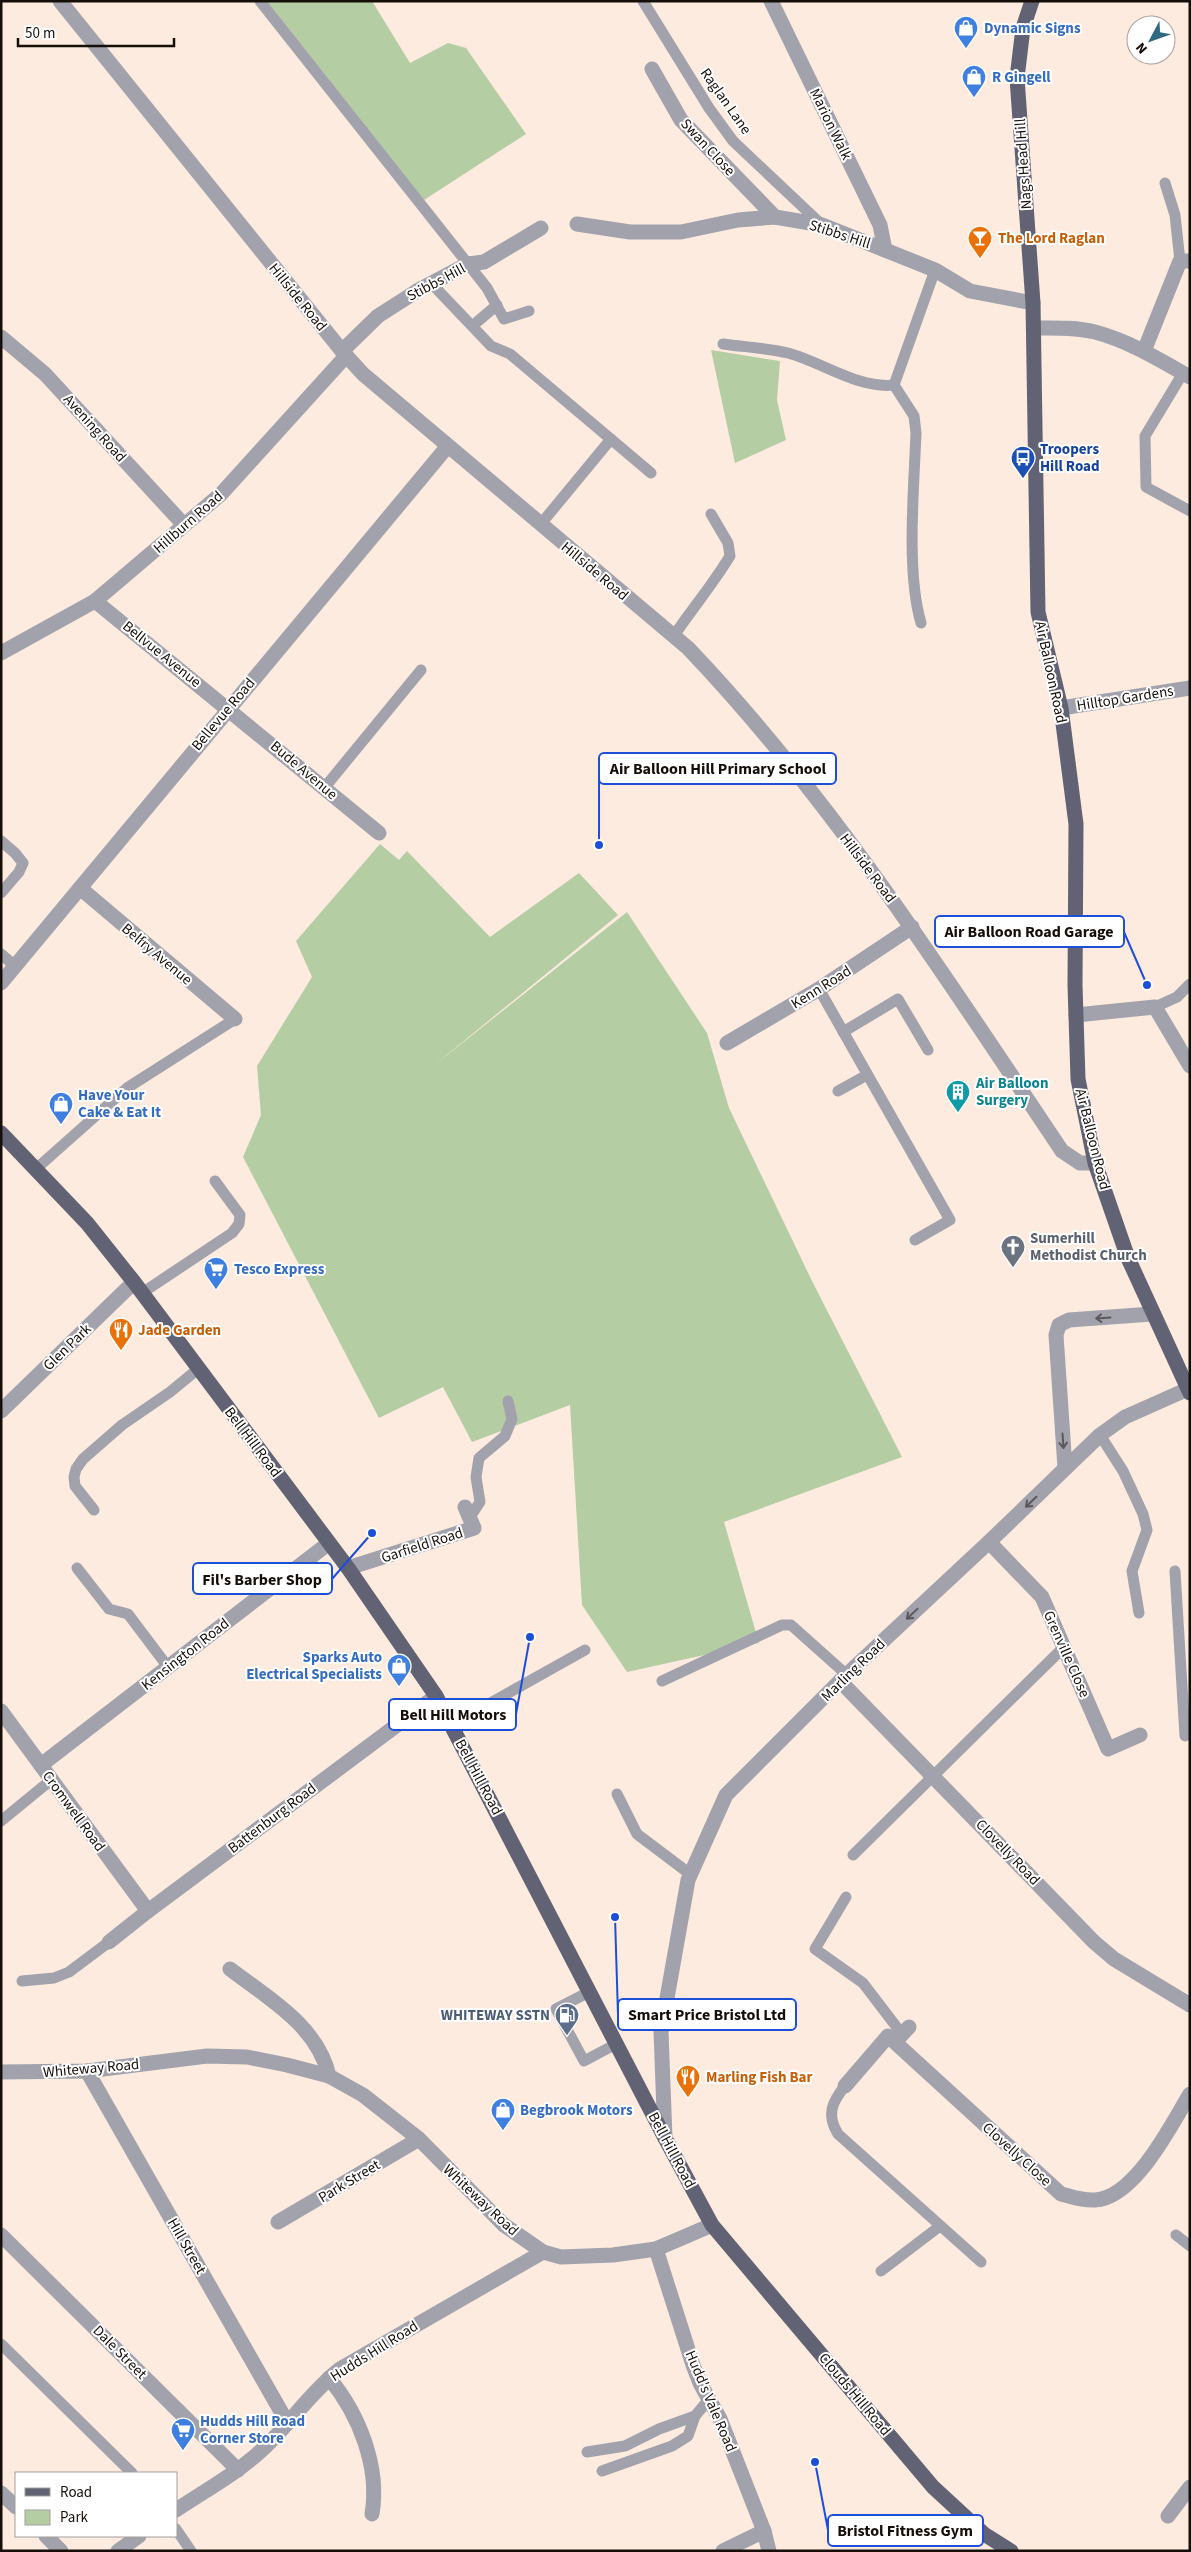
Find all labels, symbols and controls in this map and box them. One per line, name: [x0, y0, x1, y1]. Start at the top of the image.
scale bar: [18, 15, 174, 47]
shop icon: Dynamic Signs: [953, 15, 979, 49]
north arrow: [1126, 15, 1176, 65]
place label: Dynamic Signs: [984, 18, 1081, 39]
text: 50 m: [25, 23, 55, 44]
text: N: [1131, 38, 1153, 58]
street label: Raglan Lane: [695, 64, 756, 139]
shop icon: R Gingell: [961, 64, 987, 98]
place label: R Gingell: [992, 67, 1051, 88]
street label: Marion Walk: [804, 85, 857, 164]
street label: Swan Close: [676, 114, 740, 181]
street label: Nags Head Hill: [1010, 118, 1037, 210]
street label: Stibbs Hill: [806, 215, 873, 254]
bar icon: The Lord Raglan: [967, 225, 993, 259]
place label: The Lord Raglan: [998, 228, 1105, 249]
street label: Stibbs Hill: [403, 258, 469, 307]
street label: Hillside Road: [264, 259, 332, 336]
street label: Avening Road: [58, 390, 131, 467]
place label: Troopers Hill Road: [1040, 439, 1100, 477]
bus stop icon: Troopers Hill Road: [1010, 445, 1036, 479]
street label: Hillburn Road: [149, 486, 228, 559]
street label: Hillside Road: [556, 537, 633, 606]
street label: Bellvue Avenue: [118, 616, 205, 693]
street label: Air Balloon Road: [1029, 619, 1072, 725]
street label: Bellevue Road: [187, 673, 260, 755]
street label: Hilltop Gardens: [1075, 680, 1175, 716]
street label: Bude Avenue: [266, 736, 342, 805]
callout: Air Balloon Hill Primary School: [599, 753, 836, 784]
text: Air Balloon Hill Primary School: [609, 758, 827, 780]
street label: Hillside Road: [835, 829, 901, 907]
callout: Air Balloon Road Garage: [935, 916, 1124, 947]
street label: Belfry Avenue: [117, 919, 196, 990]
text: Air Balloon Road Garage: [943, 921, 1114, 943]
street label: Kenn Road: [787, 961, 856, 1014]
place label: Air Balloon Surgery: [975, 1073, 1049, 1111]
building icon: Air Balloon Surgery: [945, 1079, 971, 1113]
place label: Have Your Cake & Eat It: [78, 1085, 161, 1123]
street label: Air Balloon Road: [1070, 1086, 1115, 1192]
shop icon: Have Your Cake & Eat It: [48, 1091, 74, 1125]
place label: Sumerhill Methodist Church: [1030, 1228, 1147, 1266]
church icon: Sumerhill Methodist Church: [1000, 1234, 1026, 1268]
supermarket icon: Tesco Express: [203, 1256, 229, 1290]
place label: Tesco Express: [234, 1259, 325, 1280]
one-way arrow: [1096, 1313, 1112, 1322]
restaurant icon: Jade Garden: [108, 1317, 134, 1351]
street label: Glen Park: [39, 1319, 97, 1376]
place label: Jade Garden: [138, 1320, 221, 1341]
street label: Bell Hill Road: [219, 1403, 286, 1482]
one-way arrow: [1059, 1433, 1068, 1449]
one-way arrow: [1024, 1496, 1037, 1508]
street label: Garfield Road: [379, 1522, 466, 1569]
callout: Fil's Barber Shop: [193, 1563, 332, 1594]
text: Fil's Barber Shop: [202, 1569, 322, 1591]
street label: Grenville Close: [1038, 1607, 1095, 1701]
one-way arrow: [906, 1608, 919, 1620]
street label: Kensington Road: [137, 1613, 234, 1695]
street label: Marling Road: [817, 1634, 890, 1706]
place label: Sparks Auto Electrical Specialists: [246, 1647, 382, 1685]
shop icon: Sparks Auto Electrical Specialists: [386, 1653, 412, 1687]
callout: Bell Hill Motors: [389, 1699, 516, 1730]
text: Bell Hill Motors: [400, 1704, 506, 1726]
street label: Bell Hill Road: [450, 1736, 507, 1819]
street label: Cromwell Road: [37, 1767, 110, 1856]
street label: Battenburg Road: [224, 1778, 321, 1859]
street label: Clovelly Road: [971, 1815, 1045, 1890]
callout: Smart Price Bristol Ltd: [618, 1999, 796, 2030]
fuel station icon: WHITEWAY SSTN: [554, 2002, 580, 2036]
text: Smart Price Bristol Ltd: [628, 2004, 786, 2026]
place label: WHITEWAY SSTN: [441, 2005, 550, 2026]
street label: Whiteway Road: [42, 2054, 140, 2083]
restaurant icon: Marling Fish Bar: [675, 2064, 701, 2098]
place label: Marling Fish Bar: [706, 2067, 813, 2088]
shop icon: Begbrook Motors: [490, 2097, 516, 2131]
place label: Begbrook Motors: [520, 2100, 633, 2121]
street label: Bell Hill Road: [643, 2109, 700, 2192]
street label: Clovelly Close: [977, 2118, 1056, 2191]
street label: Park Street: [314, 2155, 384, 2208]
street label: Whiteway Road: [438, 2160, 523, 2241]
street label: Hill Street: [162, 2214, 211, 2278]
street label: Hudds Hill Road: [326, 2316, 422, 2387]
street label: Dale Street: [88, 2321, 151, 2384]
street label: Hudd's Vale Road: [680, 2347, 741, 2455]
street label: Clouds Hill Road: [814, 2348, 896, 2440]
place label: Hudds Hill Road Corner Store: [200, 2411, 305, 2449]
supermarket icon: Hudds Hill Road Corner Store: [170, 2417, 196, 2451]
legend: [15, 2472, 178, 2537]
text: Road: [60, 2482, 92, 2503]
text: Park: [60, 2507, 89, 2528]
callout: Bristol Fitness Gym: [828, 2515, 983, 2546]
text: Bristol Fitness Gym: [837, 2520, 973, 2542]

